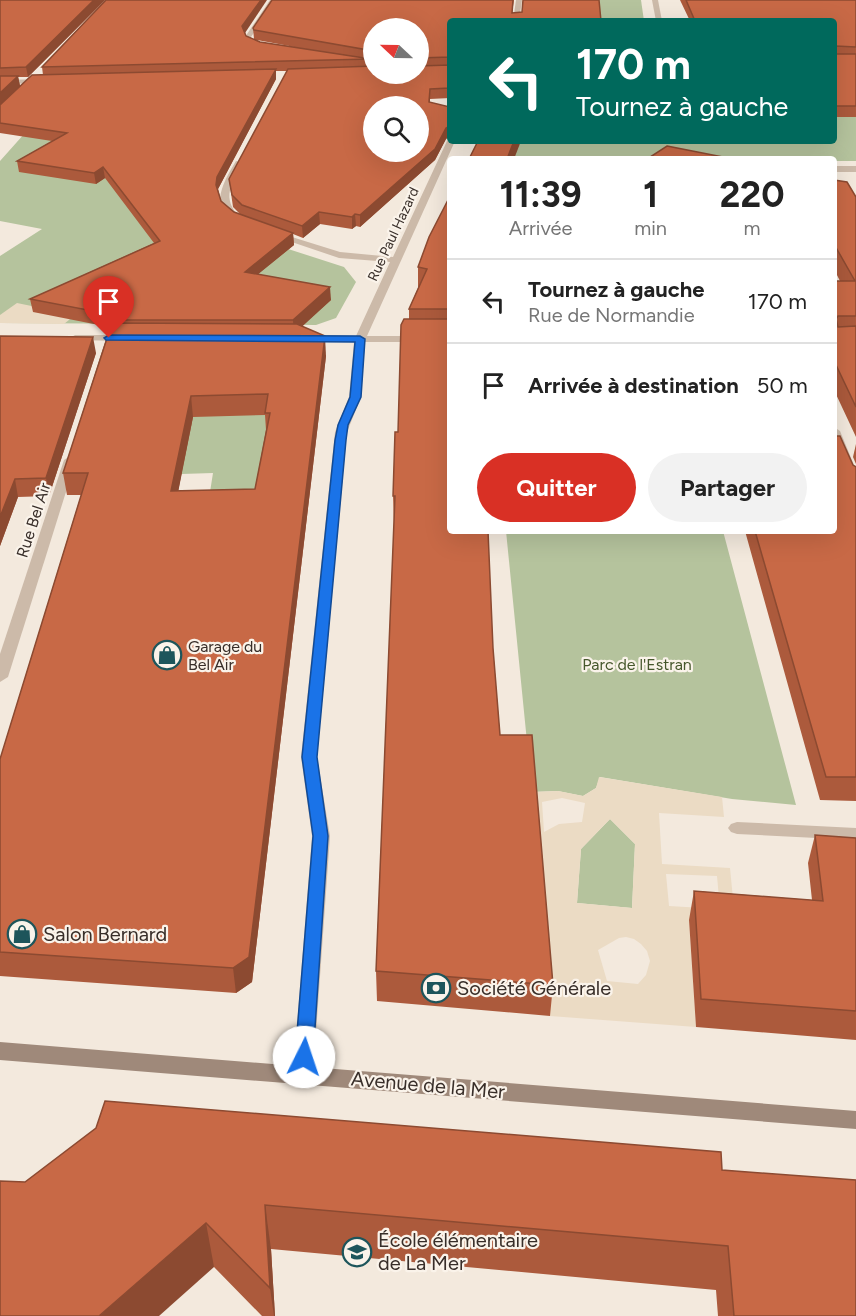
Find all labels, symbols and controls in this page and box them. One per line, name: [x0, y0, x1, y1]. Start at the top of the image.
north arrow: [363, 18, 429, 84]
map controls: [363, 18, 429, 162]
text: 170 m: [576, 39, 691, 90]
icon: left: [477, 42, 555, 120]
text: Tournez à gauche: [576, 90, 788, 123]
button: search: [363, 96, 429, 162]
text: 11:39: [500, 173, 582, 216]
text: 1: [643, 173, 658, 216]
text: 220: [719, 173, 784, 216]
street label: Rue Paul Hazard: [364, 185, 423, 284]
text: Arrivée: [509, 216, 572, 240]
text: min: [634, 216, 667, 240]
text: m: [743, 216, 760, 240]
pin: [83, 276, 134, 338]
text: Tournez à gauche: [528, 276, 704, 303]
icon: arrive: [92, 285, 125, 318]
icon: left: [477, 285, 510, 318]
text: 170 m: [748, 288, 807, 315]
text: Rue de Normandie: [528, 303, 695, 327]
icon: arrive: [477, 369, 510, 402]
text: Arrivée à destination: [528, 372, 739, 399]
text: 50 m: [757, 372, 808, 399]
button: Quitter: [477, 453, 636, 522]
button: Partager: [648, 453, 807, 522]
street label: Rue Bel Air: [12, 480, 55, 560]
place label: Garage du Bel Air: [188, 637, 262, 674]
shop icon: Garage du Bel Air: [151, 639, 183, 671]
park label: Parc de l'Estran: [582, 655, 692, 674]
shop icon: Salon Bernard: [6, 918, 38, 950]
place label: Salon Bernard: [43, 922, 167, 946]
bank icon: Société Générale: [420, 972, 452, 1004]
place label: Société Générale: [457, 976, 611, 1000]
position arrow: [272, 1025, 336, 1089]
street label: Avenue de la Mer: [350, 1066, 506, 1104]
place label: École élémentaire de La Mer: [378, 1228, 538, 1275]
school or university icon: École élémentaire de La Mer: [341, 1236, 373, 1268]

